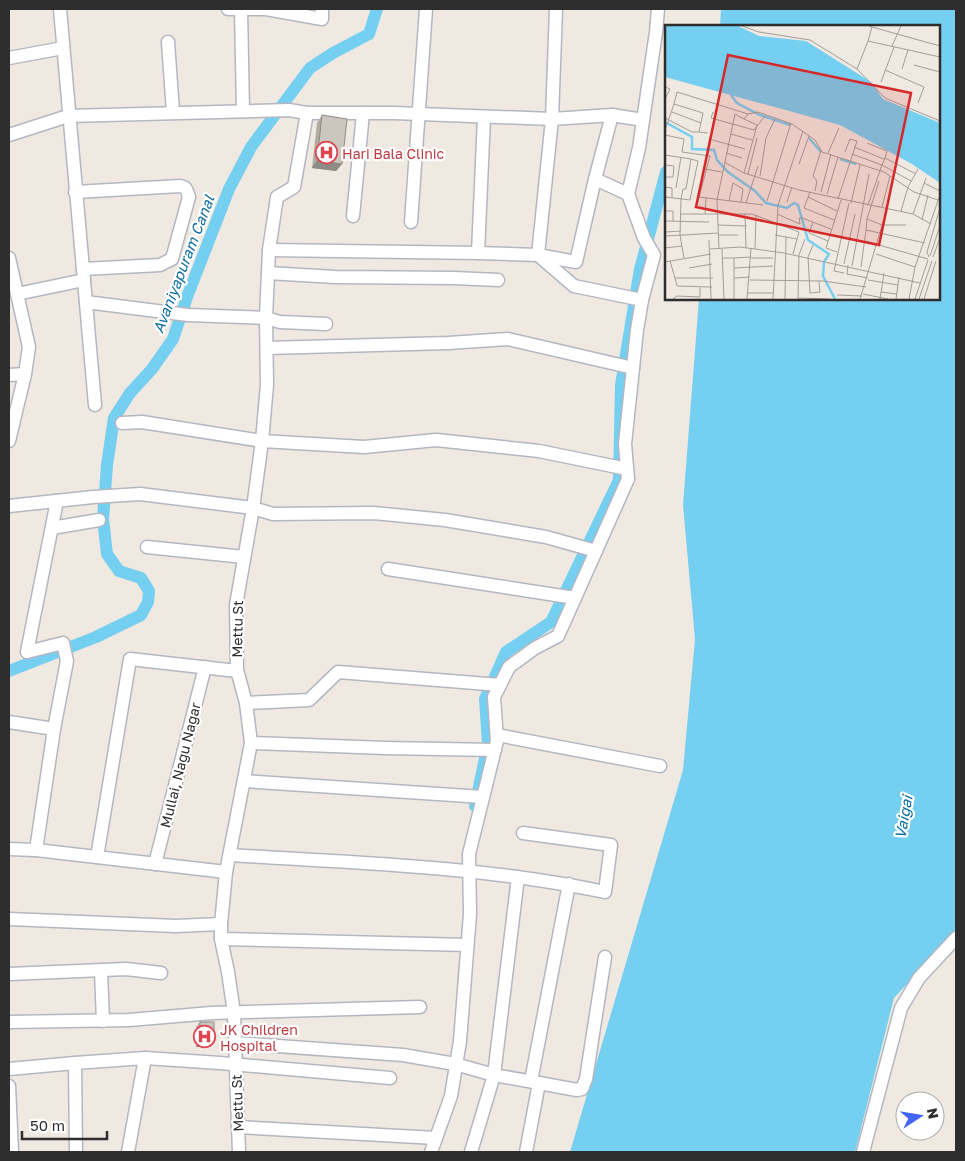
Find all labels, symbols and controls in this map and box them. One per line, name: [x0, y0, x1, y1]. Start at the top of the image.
inset map: [665, 25, 940, 300]
hospital icon: Hari Bala Clinic: [314, 141, 338, 165]
place label: Hari Bala Clinic: [342, 145, 445, 162]
water label: Avaniyapuram Canal: [148, 192, 219, 336]
street label: Mettu St: [228, 600, 246, 658]
street label: Mullai, Nagu Nagar: [156, 700, 204, 829]
water label: Vaigai: [890, 792, 917, 840]
place label: JK Children Hospital: [220, 1021, 298, 1054]
hospital icon: JK Children Hospital: [192, 1025, 216, 1049]
street label: Mettu St: [228, 1074, 246, 1132]
north arrow: [895, 1091, 945, 1141]
text: N: [924, 1106, 943, 1120]
scale bar: [22, 1108, 108, 1140]
text: 50 m: [30, 1116, 65, 1134]

